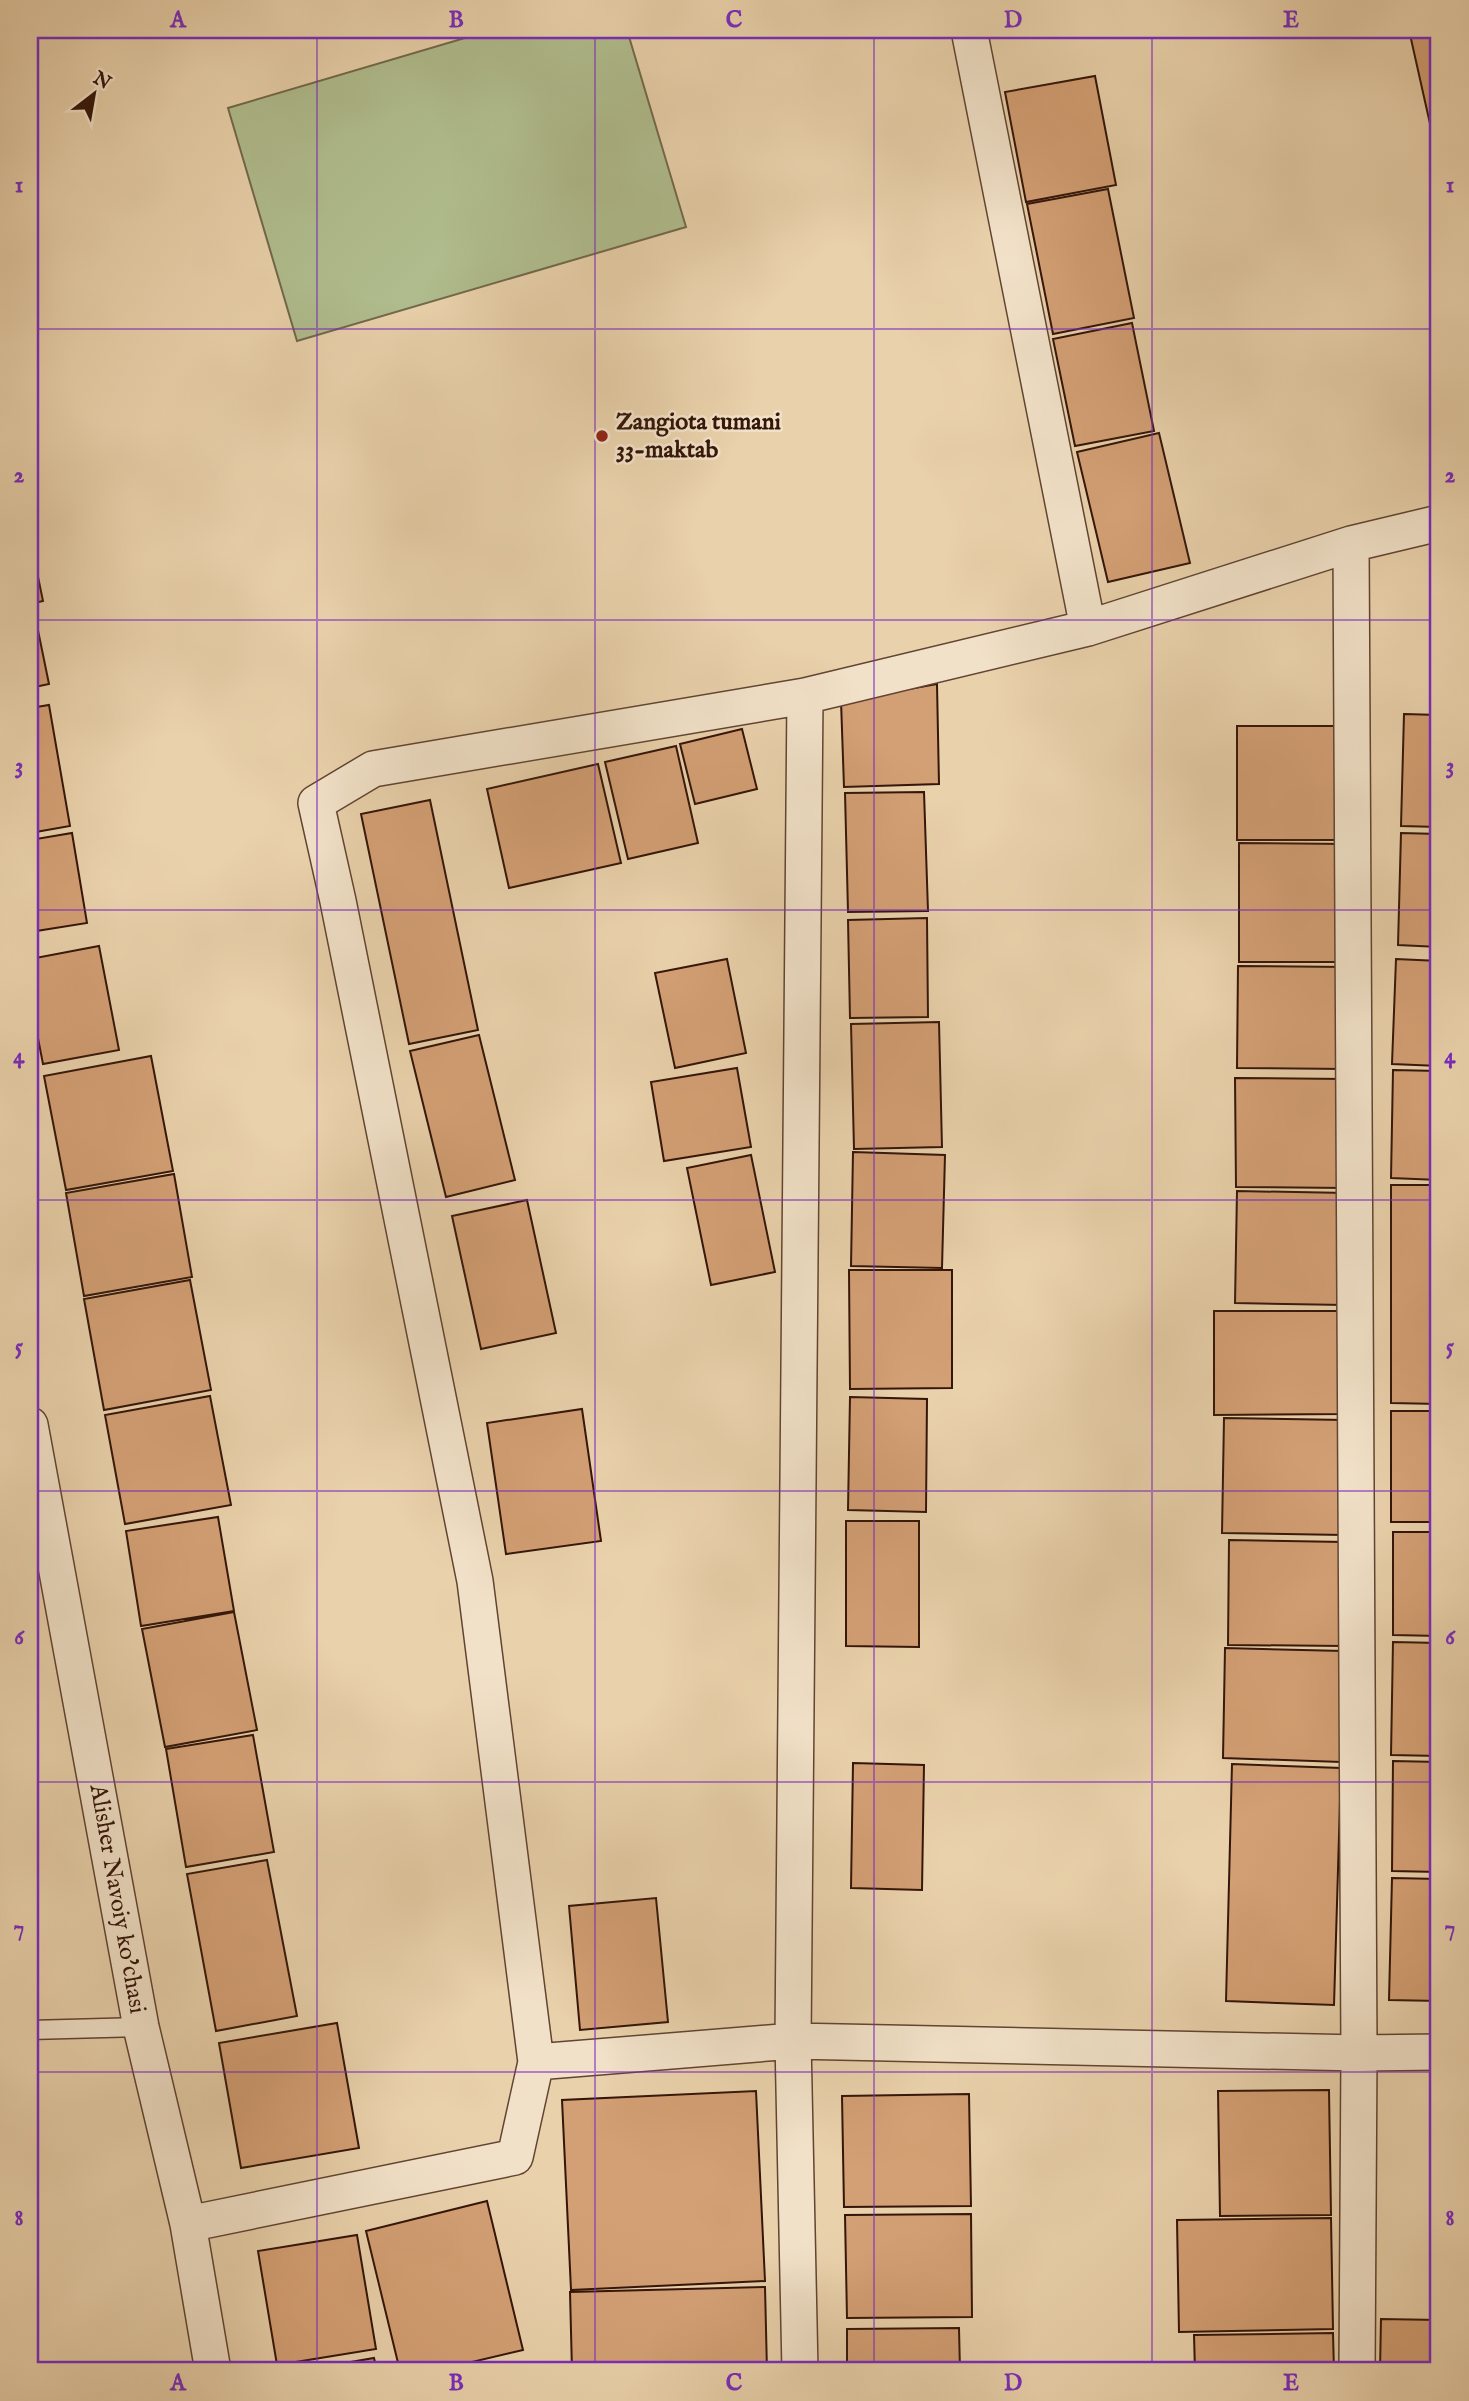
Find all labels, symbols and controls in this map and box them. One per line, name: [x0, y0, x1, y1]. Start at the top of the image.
text: A: [169, 6, 187, 35]
text: B: [448, 6, 464, 35]
text: C: [726, 6, 743, 35]
text: D: [1004, 6, 1022, 35]
text: E: [1283, 6, 1299, 35]
north arrow: [60, 60, 130, 130]
text: N: [88, 66, 115, 96]
text: 1: [15, 171, 23, 200]
text: 1: [1446, 171, 1454, 200]
place label: Zangiota tumani 33-maktab: [616, 407, 781, 466]
marker: Zangiota tumani 33-maktab: [594, 428, 610, 444]
text: 2: [14, 461, 25, 490]
text: 2: [1445, 461, 1456, 490]
text: 3: [15, 752, 23, 781]
text: 3: [1446, 752, 1454, 781]
text: 4: [13, 1042, 25, 1071]
text: 4: [1444, 1042, 1456, 1071]
text: 5: [15, 1333, 24, 1362]
text: 5: [1446, 1333, 1455, 1362]
text: 6: [14, 1623, 25, 1652]
text: 6: [1445, 1623, 1456, 1652]
street label: Alisher Navoiy ko'chasi: [81, 1781, 152, 2016]
text: 7: [14, 1914, 24, 1943]
text: 7: [1445, 1914, 1455, 1943]
text: 8: [14, 2204, 24, 2233]
text: 8: [1445, 2204, 1455, 2233]
text: A: [169, 2369, 187, 2398]
text: B: [448, 2369, 464, 2398]
text: C: [726, 2369, 743, 2398]
text: D: [1004, 2369, 1022, 2398]
text: E: [1283, 2369, 1299, 2398]

